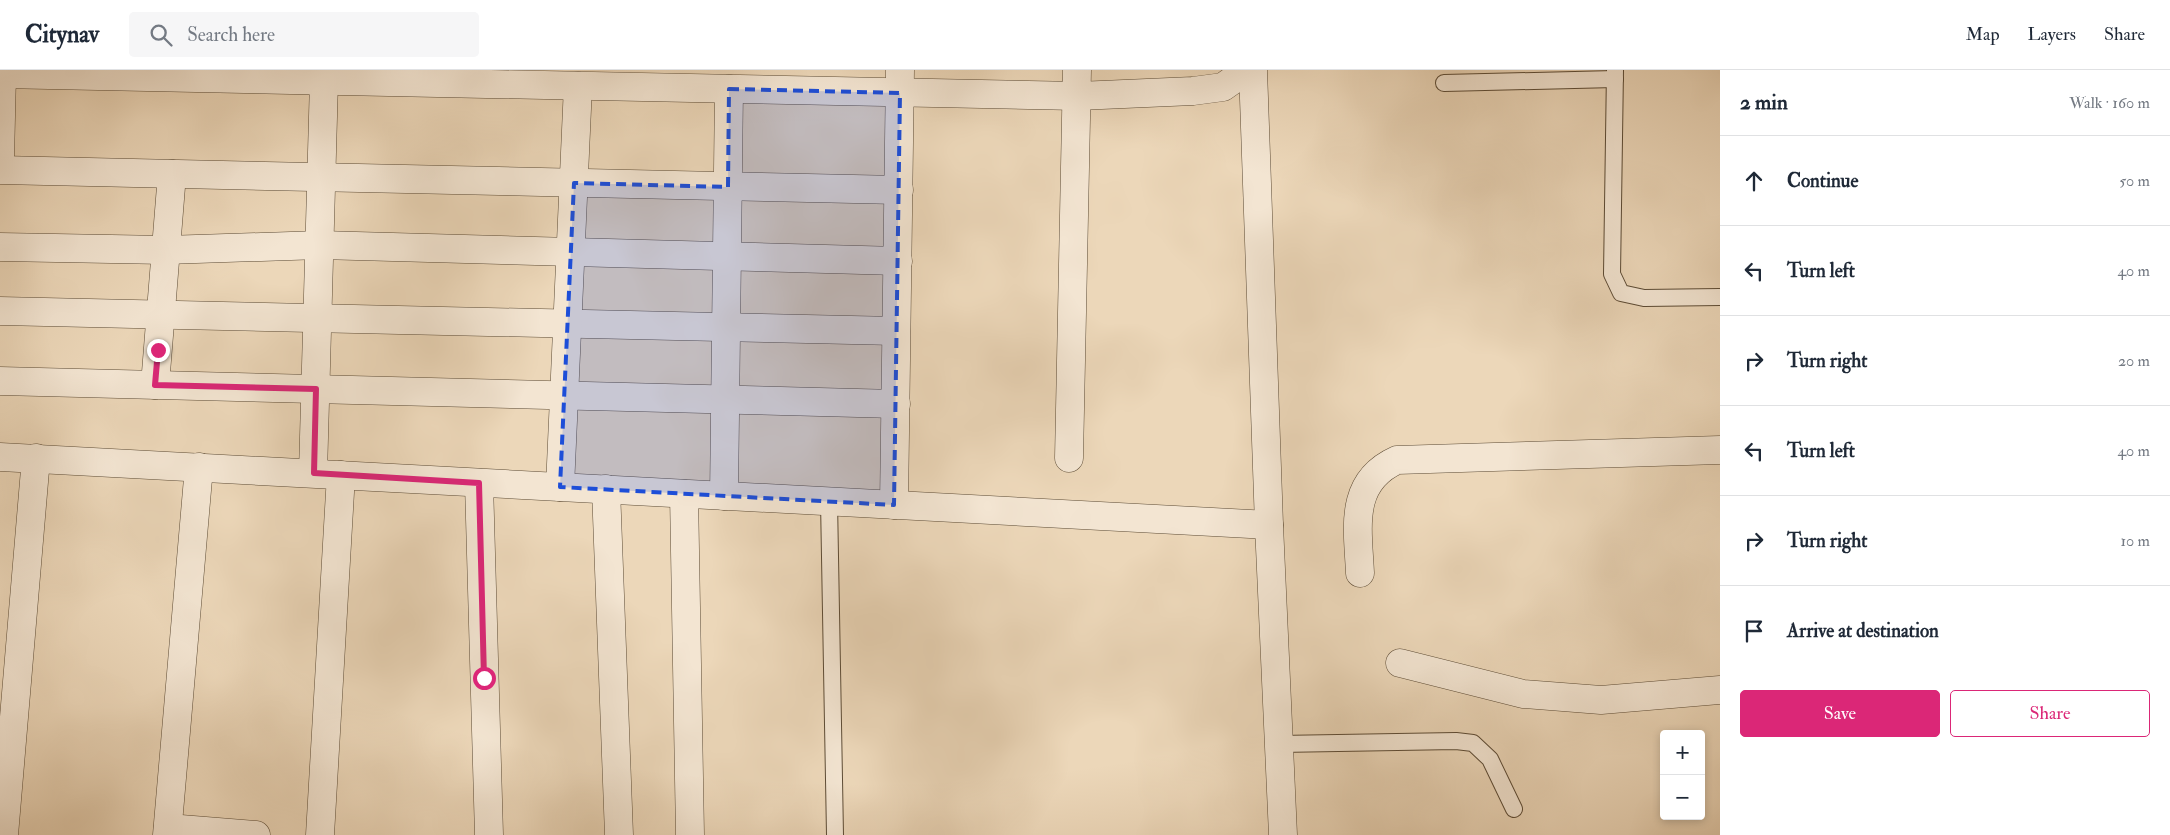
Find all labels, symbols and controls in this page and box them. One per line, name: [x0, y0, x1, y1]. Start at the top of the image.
search box: [129, 12, 479, 57]
text: Citynav: [25, 19, 99, 50]
icon: search: [147, 21, 175, 49]
text: Search here: [187, 23, 275, 47]
text: Map: [1966, 23, 2000, 46]
text: Layers: [2028, 23, 2076, 46]
text: Share: [2104, 23, 2145, 46]
text: 2 min: [1740, 89, 1788, 116]
text: Walk · 160 m: [2069, 93, 2150, 113]
icon: ahead: [1740, 167, 1768, 195]
text: Continue: [1787, 169, 1858, 193]
text: 50 m: [2119, 171, 2150, 191]
icon: left: [1740, 257, 1768, 285]
text: Turn left: [1787, 259, 1855, 283]
text: 40 m: [2117, 261, 2150, 281]
route end: [147, 339, 170, 362]
icon: right: [1740, 347, 1768, 375]
text: Turn right: [1787, 349, 1867, 373]
text: 20 m: [2118, 351, 2150, 371]
icon: left: [1740, 437, 1768, 465]
text: Turn left: [1787, 439, 1855, 463]
text: 40 m: [2117, 441, 2150, 461]
icon: right: [1740, 527, 1768, 555]
text: Turn right: [1787, 529, 1867, 553]
text: 10 m: [2120, 531, 2150, 551]
icon: arrive: [1740, 617, 1768, 645]
text: Arrive at destination: [1787, 619, 1939, 643]
route start: [473, 667, 496, 690]
button: Save: [1740, 690, 1940, 737]
button: Share: [1950, 690, 2150, 737]
map controls: [1660, 730, 1705, 820]
button: +: [1660, 730, 1705, 775]
button: −: [1660, 775, 1705, 820]

